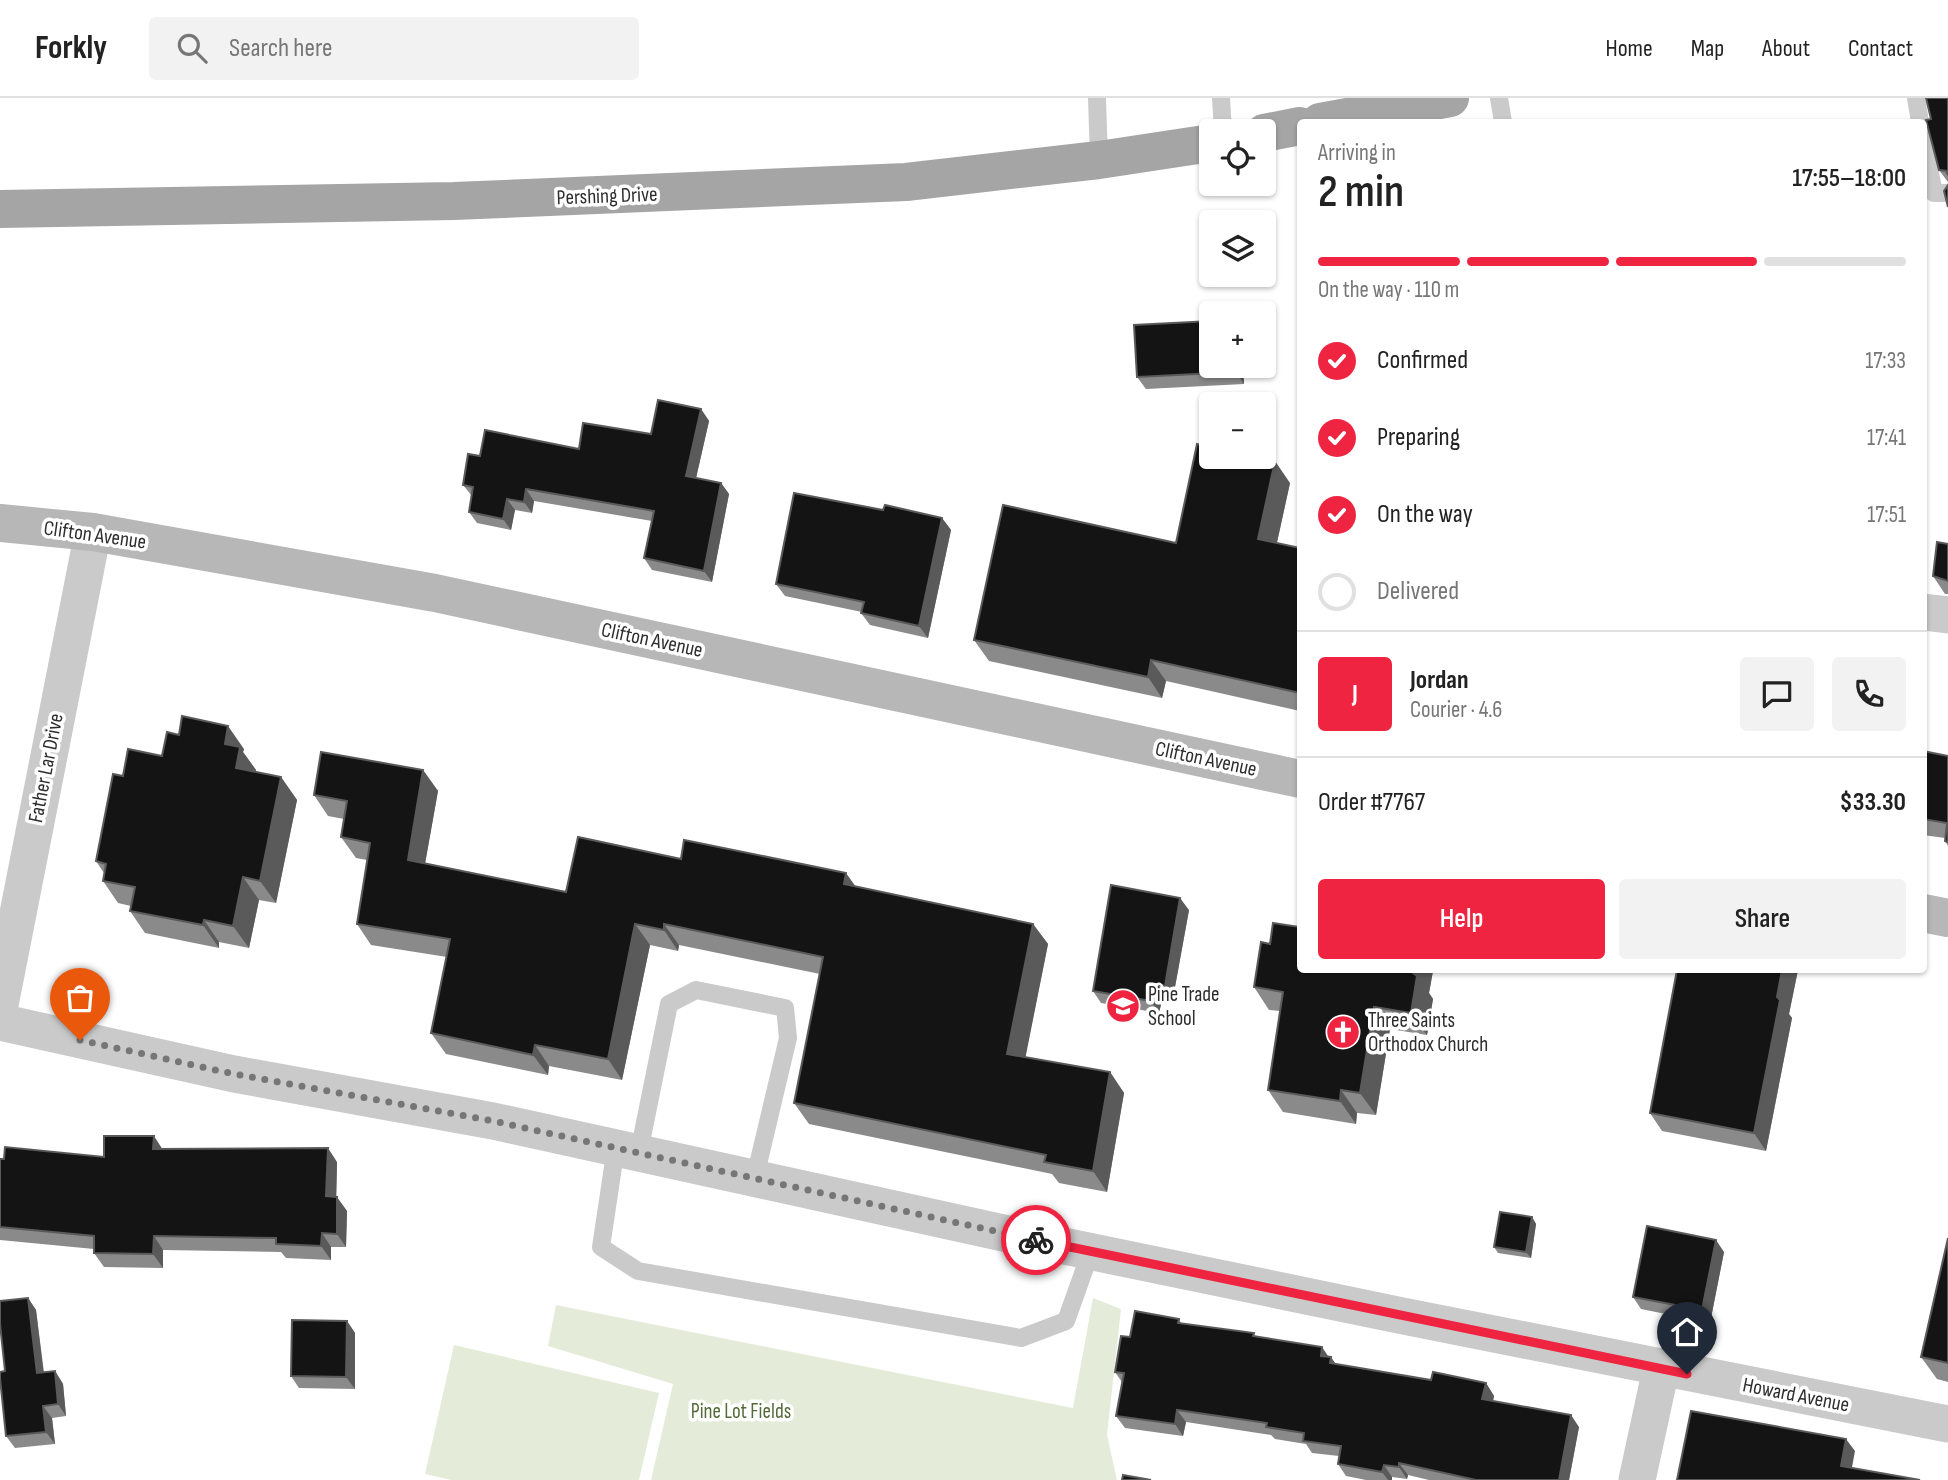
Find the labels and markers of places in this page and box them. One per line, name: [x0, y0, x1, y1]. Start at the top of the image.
pin: [50, 968, 110, 1040]
place label: Pine Trade School: [1148, 982, 1219, 1031]
school or university icon: Pine Trade School: [1104, 987, 1142, 1025]
place label: Three Saints Orthodox Church: [1368, 1008, 1488, 1057]
church icon: Three Saints Orthodox Church: [1324, 1013, 1362, 1051]
pin: [1657, 1302, 1717, 1374]

